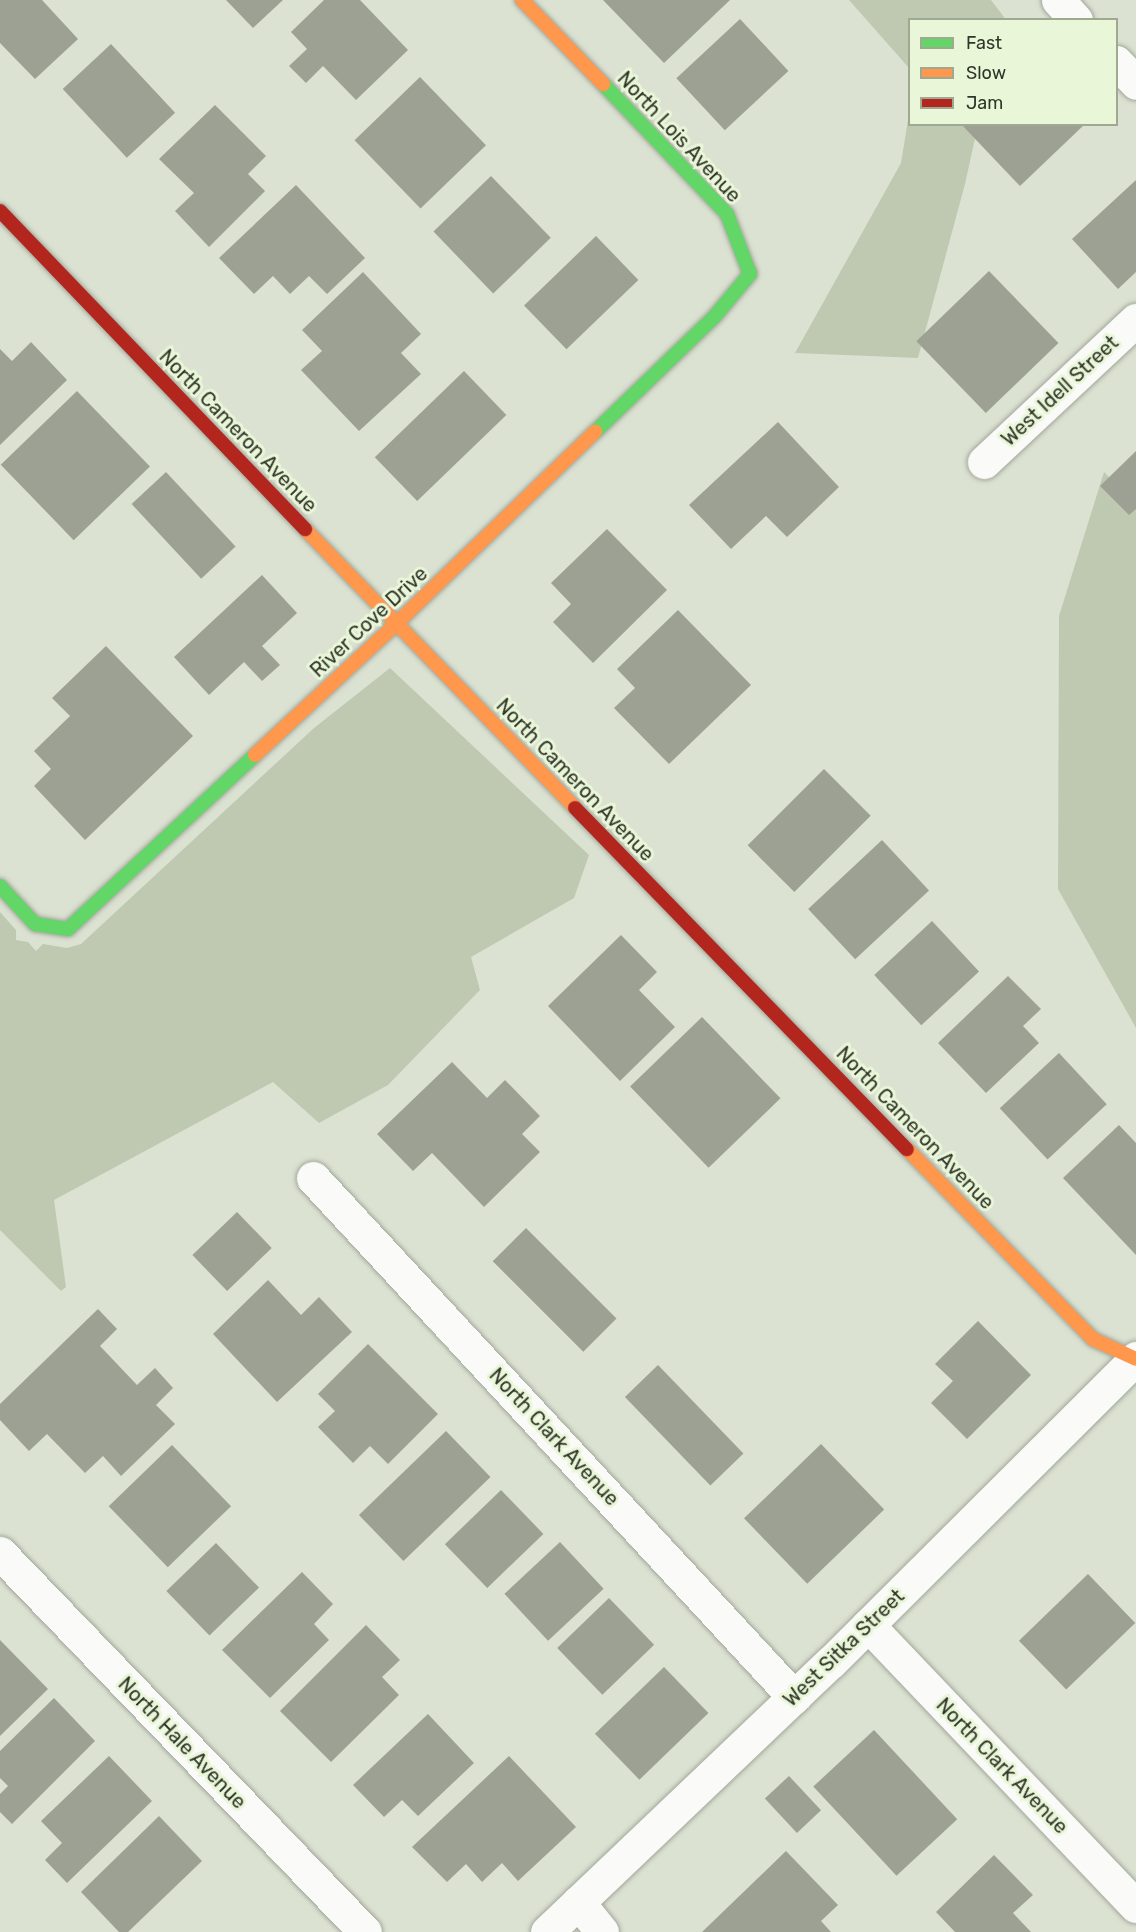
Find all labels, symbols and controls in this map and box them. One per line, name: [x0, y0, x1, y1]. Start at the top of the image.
legend: [908, 18, 1118, 126]
text: Fast: [966, 32, 1002, 54]
text: Slow: [966, 62, 1006, 84]
street label: North Lois Avenue: [612, 67, 746, 207]
text: Jam: [966, 92, 1003, 114]
street label: West Idell Street: [997, 331, 1123, 451]
street label: North Cameron Avenue: [154, 345, 322, 517]
street label: River Cove Drive: [305, 561, 433, 683]
street label: North Cameron Avenue: [491, 694, 659, 866]
street label: North Cameron Avenue: [831, 1042, 999, 1214]
street label: North Clark Avenue: [484, 1363, 624, 1511]
street label: West Sitka Street: [779, 1584, 909, 1712]
street label: North Hale Avenue: [113, 1672, 251, 1814]
street label: North Clark Avenue: [931, 1693, 1073, 1839]

